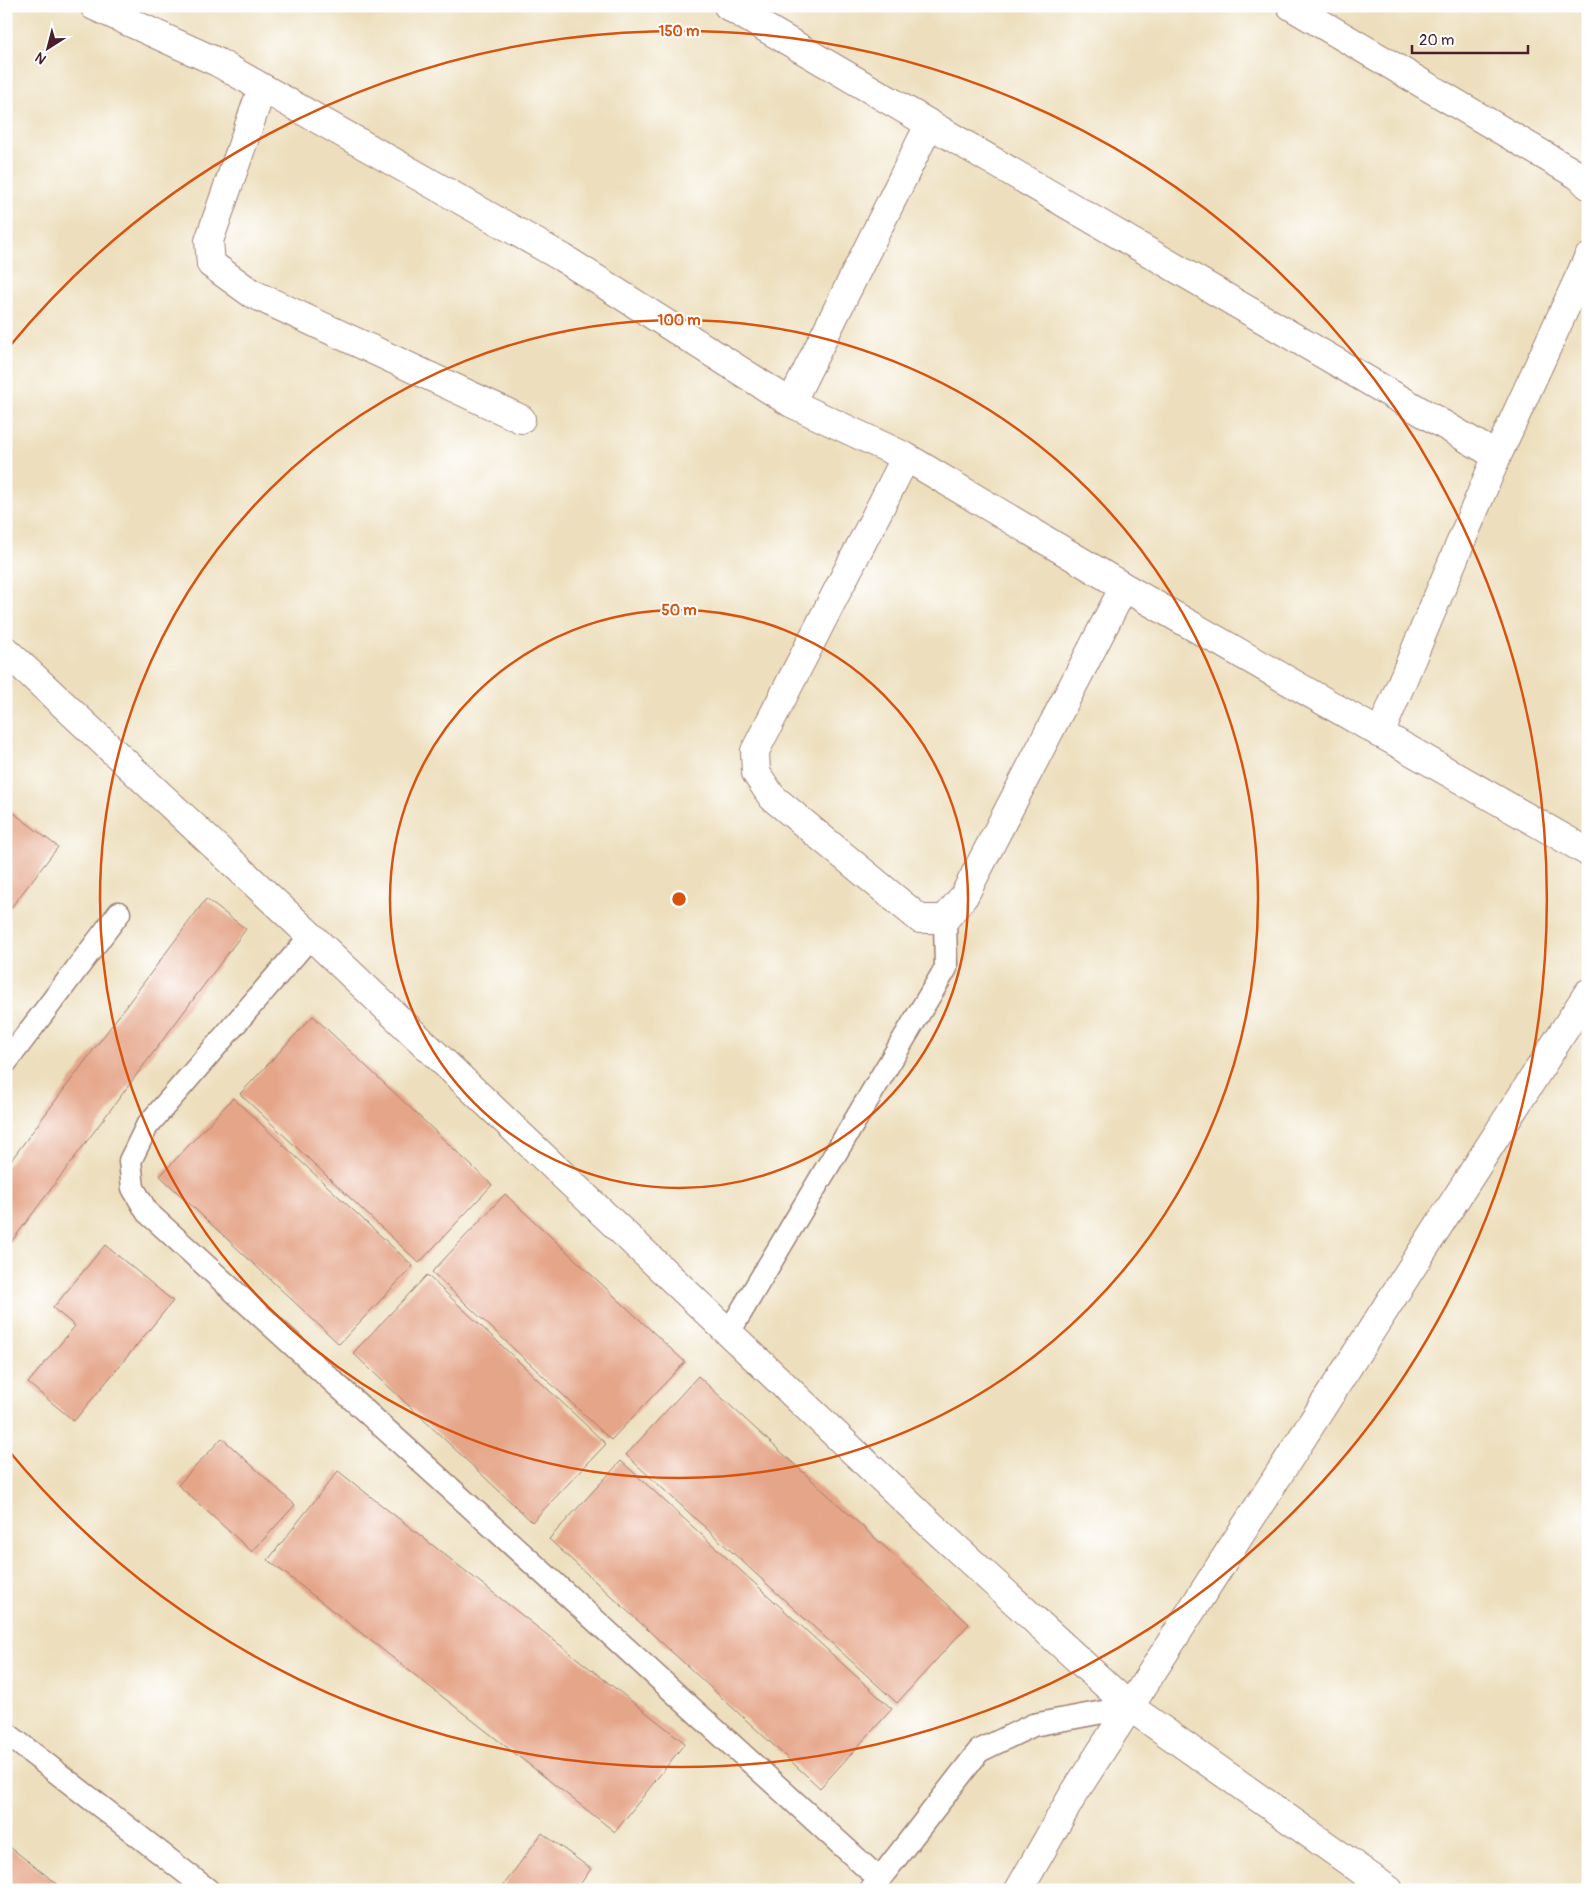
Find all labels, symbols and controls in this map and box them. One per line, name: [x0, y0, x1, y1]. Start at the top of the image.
north arrow: [22, 22, 72, 72]
text: 150 m: [659, 22, 699, 41]
scale bar: [1412, 22, 1528, 54]
text: 20 m: [1419, 31, 1454, 50]
text: N: [32, 48, 49, 68]
text: 100 m: [658, 311, 700, 330]
text: 50 m: [662, 601, 696, 620]
centre of rings: [670, 890, 688, 908]

